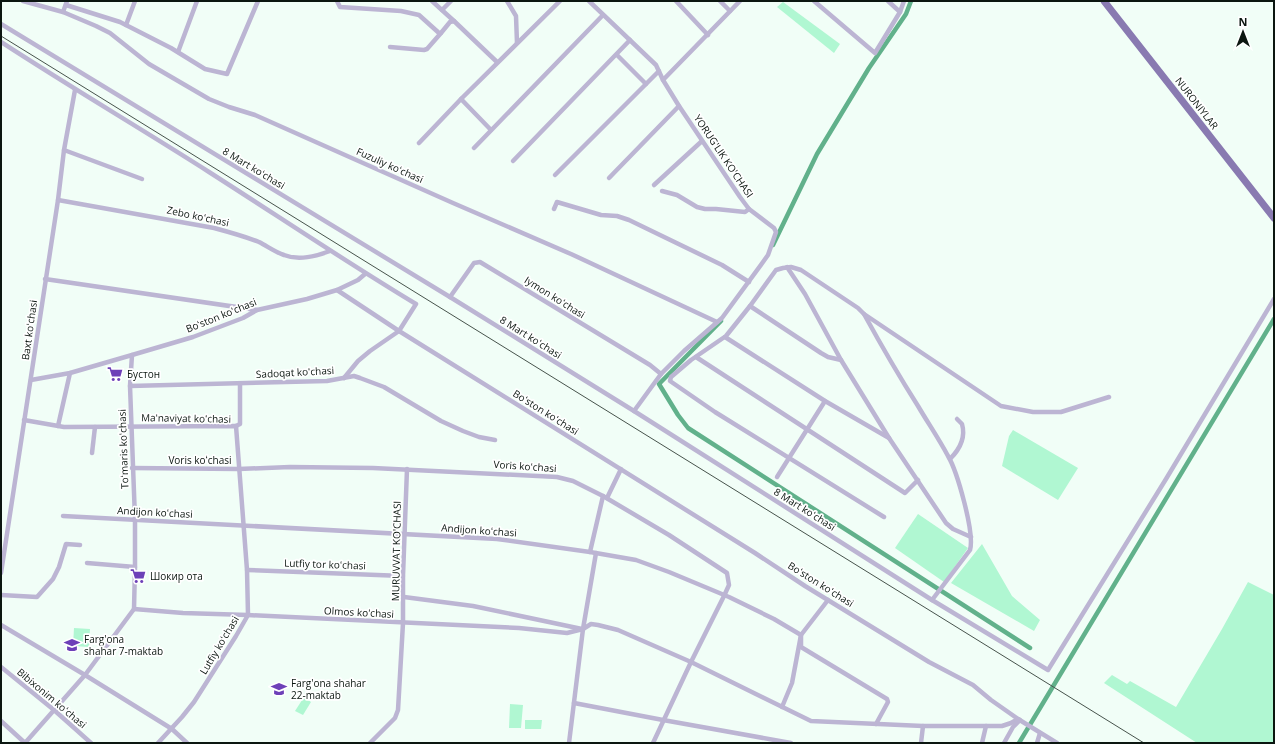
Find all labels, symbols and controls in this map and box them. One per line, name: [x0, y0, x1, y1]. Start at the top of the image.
north arrow: [1223, 12, 1263, 52]
text: N: [1239, 14, 1247, 29]
street label: NURONIYLAR: [1172, 74, 1222, 132]
street label: YORUG'LIK KO'CHASI: [691, 112, 757, 200]
street label: 8 Mart koʻchasi: [220, 144, 288, 192]
street label: Fuzuliy koʻchasi: [354, 144, 426, 186]
street label: Zebo koʻchasi: [166, 203, 230, 229]
street label: Iymon koʻchasi: [522, 273, 588, 321]
street label: Boʻston koʻchasi: [184, 294, 258, 336]
street label: Baxt koʻchasi: [18, 299, 40, 361]
street label: 8 Mart koʻchasi: [497, 312, 565, 362]
street label: Sadoqat koʻchasi: [256, 363, 334, 381]
supermarket icon: Бустон: [106, 365, 124, 383]
place label: Бустон: [127, 367, 160, 381]
street label: Boʻston koʻchasi: [510, 386, 582, 438]
street label: Toʻmaris koʻchasi: [115, 409, 131, 489]
street label: Maʻnaviyat koʻchasi: [141, 410, 231, 426]
street label: Voris koʻchasi: [168, 453, 232, 467]
street label: Voris koʻchasi: [493, 457, 557, 475]
street label: 8 Mart koʻchasi: [771, 484, 839, 534]
street label: MURUVVAT KO'CHASI: [388, 501, 404, 601]
street label: Andijon koʻchasi: [117, 503, 193, 521]
street label: Andijon koʻchasi: [441, 520, 517, 540]
street label: Lutfiy tor koʻchasi: [284, 556, 366, 572]
street label: Boʻston koʻchasi: [785, 558, 857, 610]
supermarket icon: Шокир ота: [129, 567, 147, 585]
place label: Шокир ота: [150, 569, 203, 583]
street label: Olmos koʻchasi: [324, 603, 394, 621]
street label: Lutfiy koʻchasi: [196, 613, 242, 677]
place label: Farg'ona shahar 7-maktab: [84, 632, 163, 658]
school or university icon: Farg'ona shahar 7-maktab: [63, 636, 81, 654]
street label: Bibixonim koʻchasi: [14, 665, 90, 731]
place label: Farg'ona shahar 22-maktab: [291, 676, 366, 702]
school or university icon: Farg'ona shahar 22-maktab: [270, 680, 288, 698]

